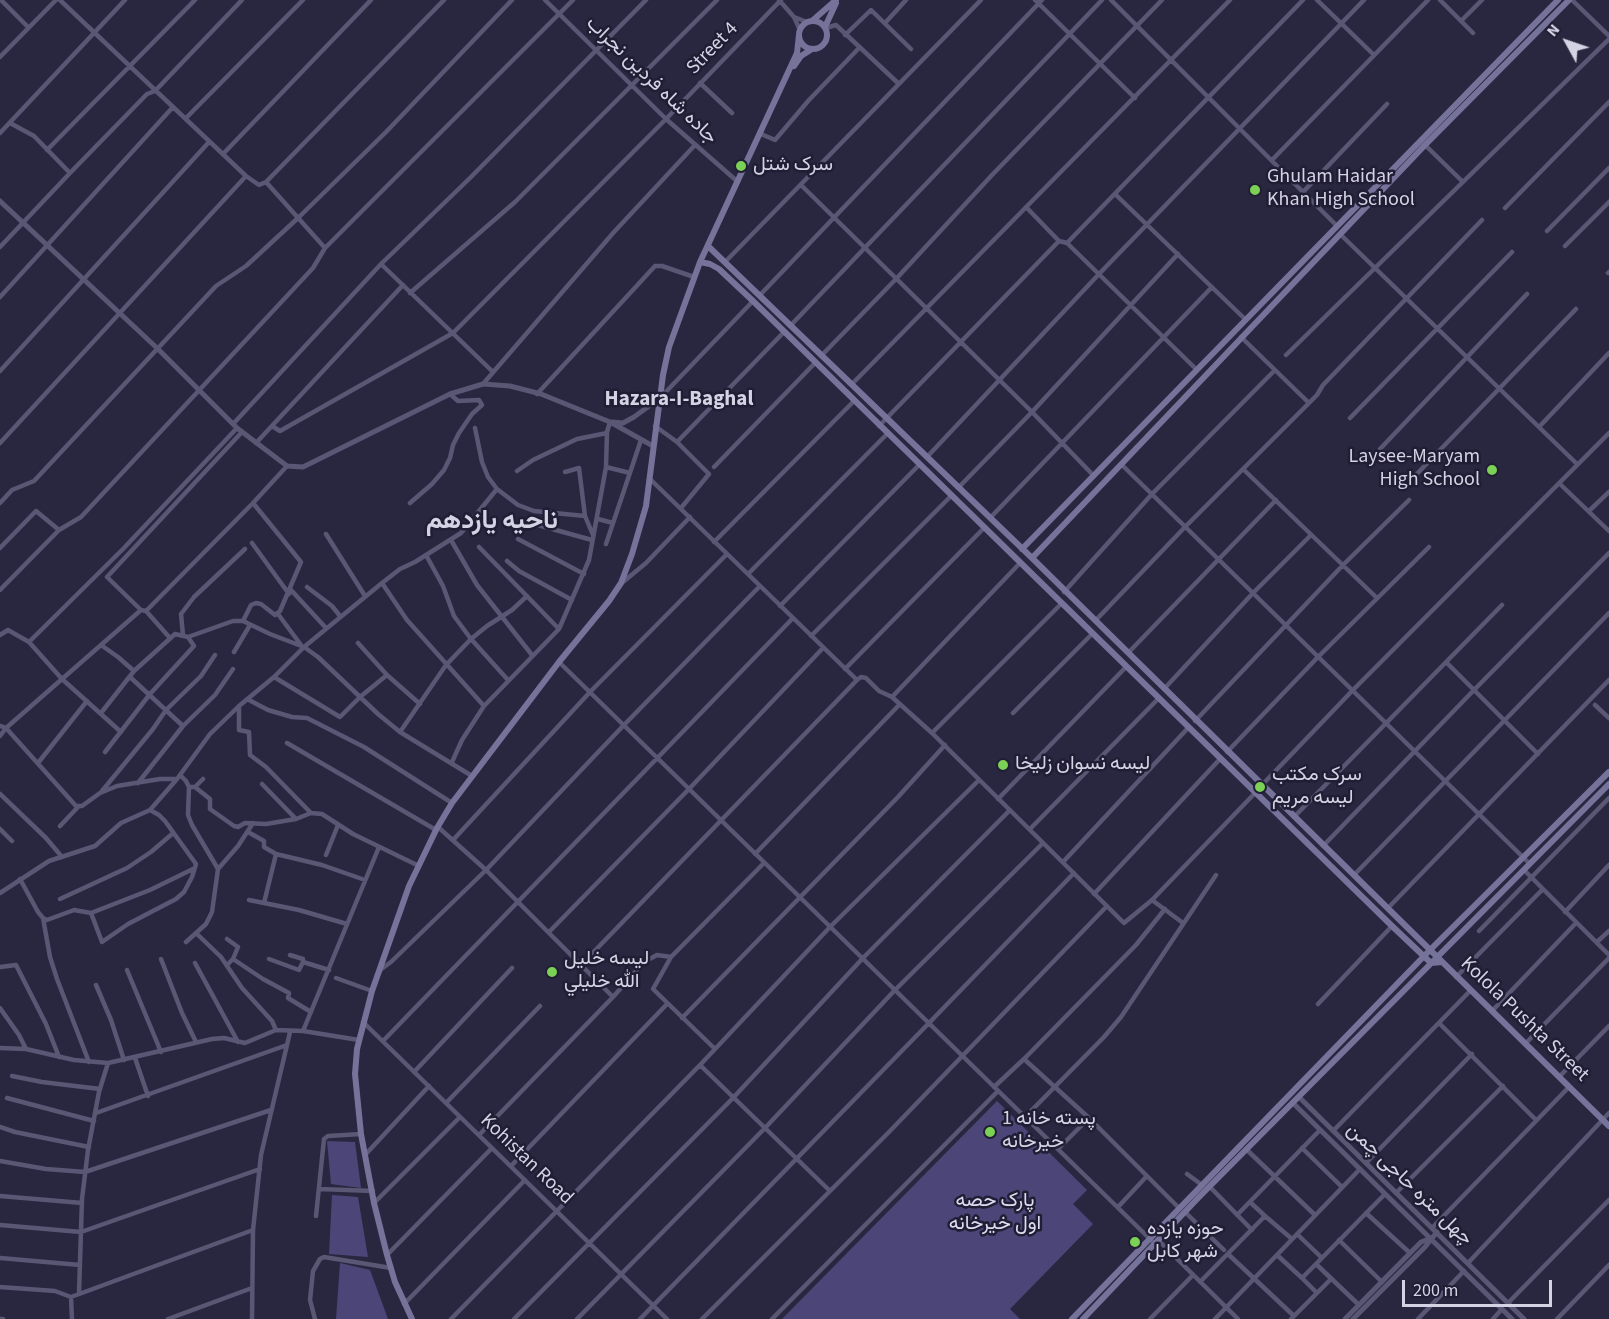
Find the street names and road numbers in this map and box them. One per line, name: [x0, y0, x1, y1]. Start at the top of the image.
street label: جاده شاه فردین نجراب: [580, 12, 722, 150]
street label: Street 4: [682, 18, 744, 80]
street label: Kolola Pushta Street: [1455, 953, 1593, 1087]
street label: Kohistan Road: [474, 1110, 578, 1210]
street label: چهل متره حاجی چمن: [1341, 1119, 1477, 1251]

